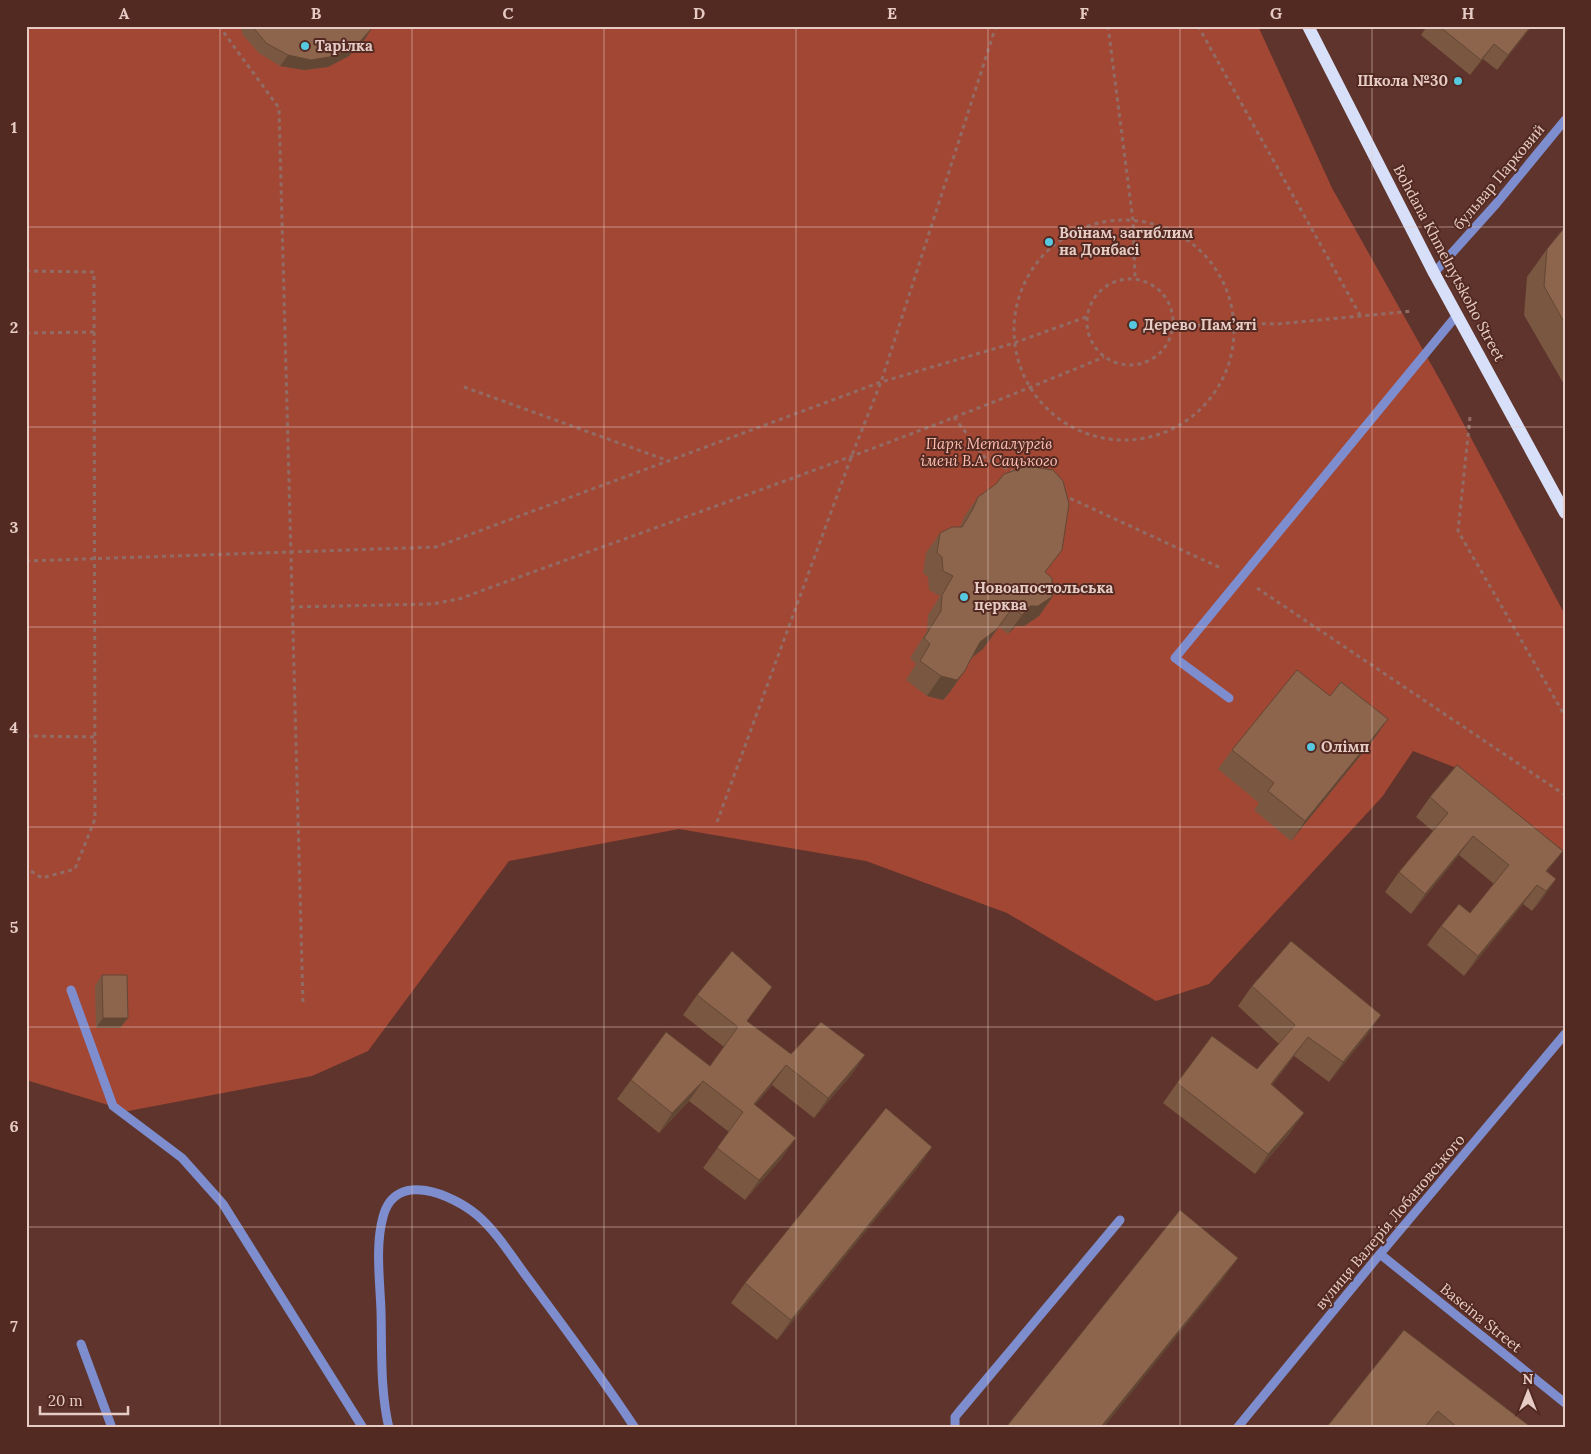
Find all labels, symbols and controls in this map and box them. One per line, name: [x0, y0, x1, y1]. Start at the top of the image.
text: A: [119, 3, 130, 23]
text: B: [311, 3, 322, 23]
text: C: [502, 3, 514, 23]
text: D: [693, 3, 705, 23]
text: E: [887, 3, 897, 23]
text: F: [1079, 3, 1089, 23]
text: G: [1270, 3, 1282, 23]
text: H: [1462, 3, 1475, 23]
place label: Тарілка: [315, 36, 373, 55]
marker: Тарілка: [299, 40, 311, 52]
place label: Школа №30: [1357, 71, 1448, 90]
marker: Школа №30: [1452, 75, 1464, 87]
text: 1: [11, 117, 17, 137]
street label: бульвар Парковий: [1449, 120, 1548, 233]
street label: Bohdana Khmelnytskoho Street: [1389, 161, 1510, 365]
place label: Воїнам, загиблим на Донбасі: [1059, 223, 1193, 259]
marker: Воїнам, загиблим на Донбасі: [1043, 236, 1055, 248]
place label: Дерево Пам’яті: [1143, 315, 1257, 334]
text: 2: [10, 317, 18, 337]
marker: Дерево Пам’яті: [1127, 319, 1139, 331]
park label: Парк Металургів імені В.А. Сацького: [920, 434, 1058, 470]
text: 3: [10, 517, 19, 537]
place label: Новоапостольська церква: [974, 578, 1114, 614]
marker: Новоапостольська церква: [958, 591, 970, 603]
text: 4: [10, 717, 19, 737]
place label: Олімп: [1321, 737, 1370, 756]
marker: Олімп: [1305, 741, 1317, 753]
text: 5: [10, 917, 19, 937]
text: 6: [9, 1116, 19, 1136]
street label: вулиця Валерія Лобановського: [1311, 1130, 1469, 1313]
street label: Baseina Street: [1437, 1279, 1526, 1356]
text: 7: [10, 1316, 18, 1336]
north arrow: [1504, 1366, 1554, 1416]
text: N: [1523, 1370, 1534, 1388]
scale bar: [40, 1384, 128, 1416]
text: 20 m: [48, 1391, 83, 1410]

